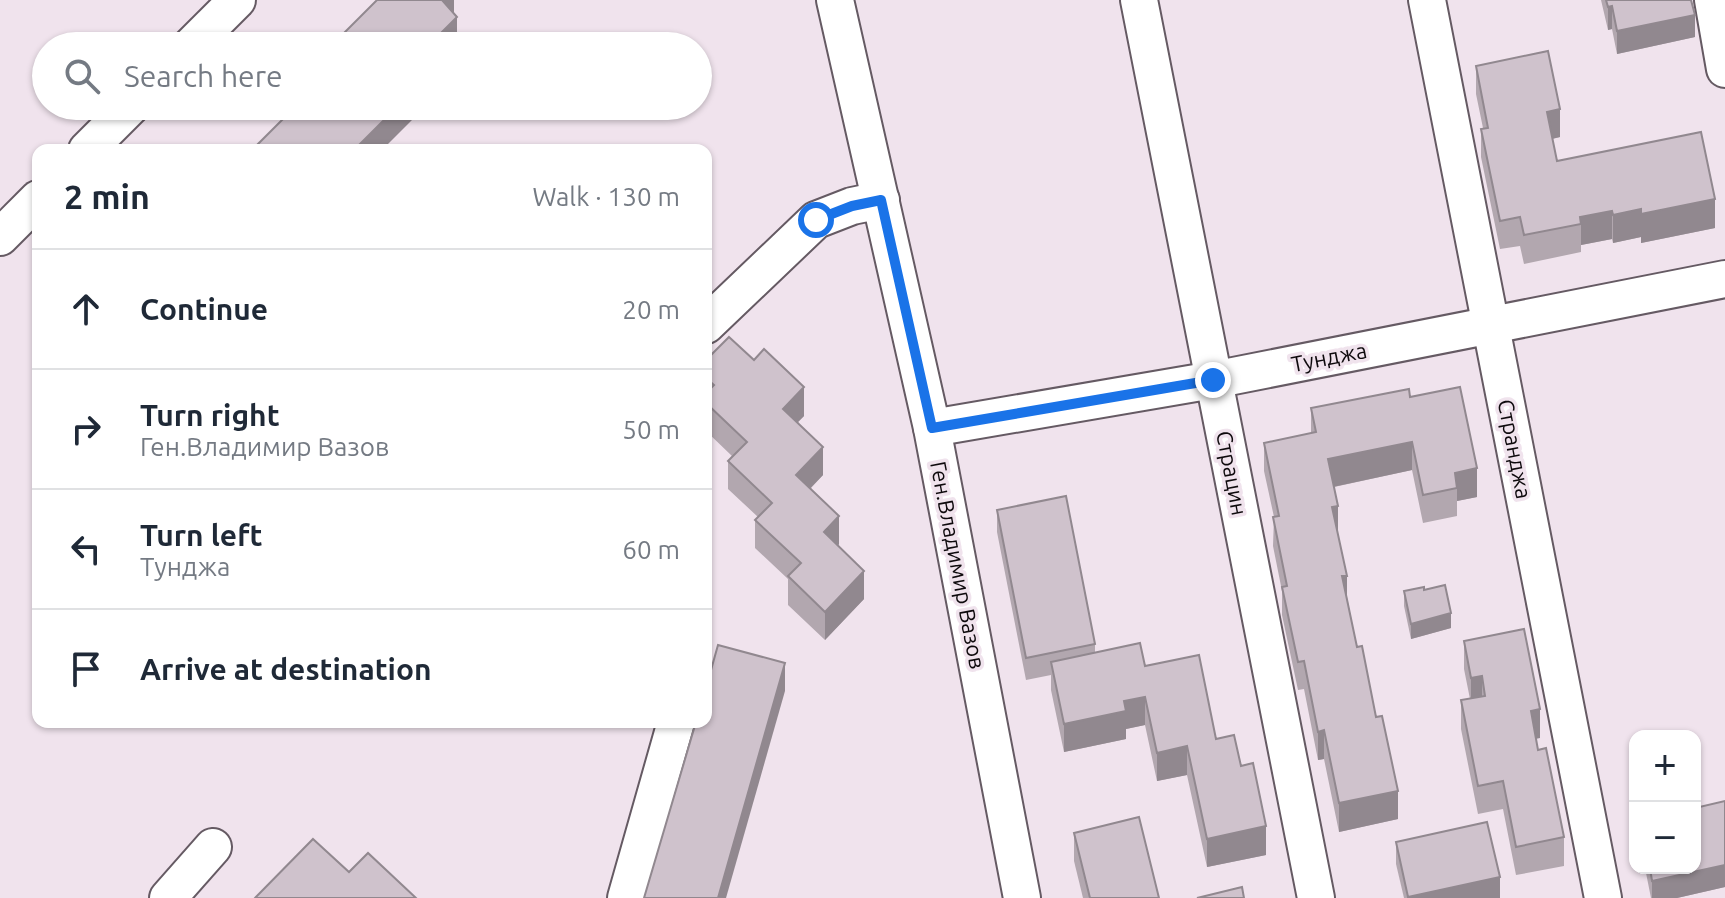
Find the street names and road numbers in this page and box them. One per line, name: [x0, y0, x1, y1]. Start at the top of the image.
street label: Тунджа: [1289, 337, 1369, 376]
street label: Странджа: [1494, 397, 1537, 501]
street label: Страцин: [1212, 428, 1253, 517]
street label: Ген.Владимир Вазов: [926, 459, 991, 671]

